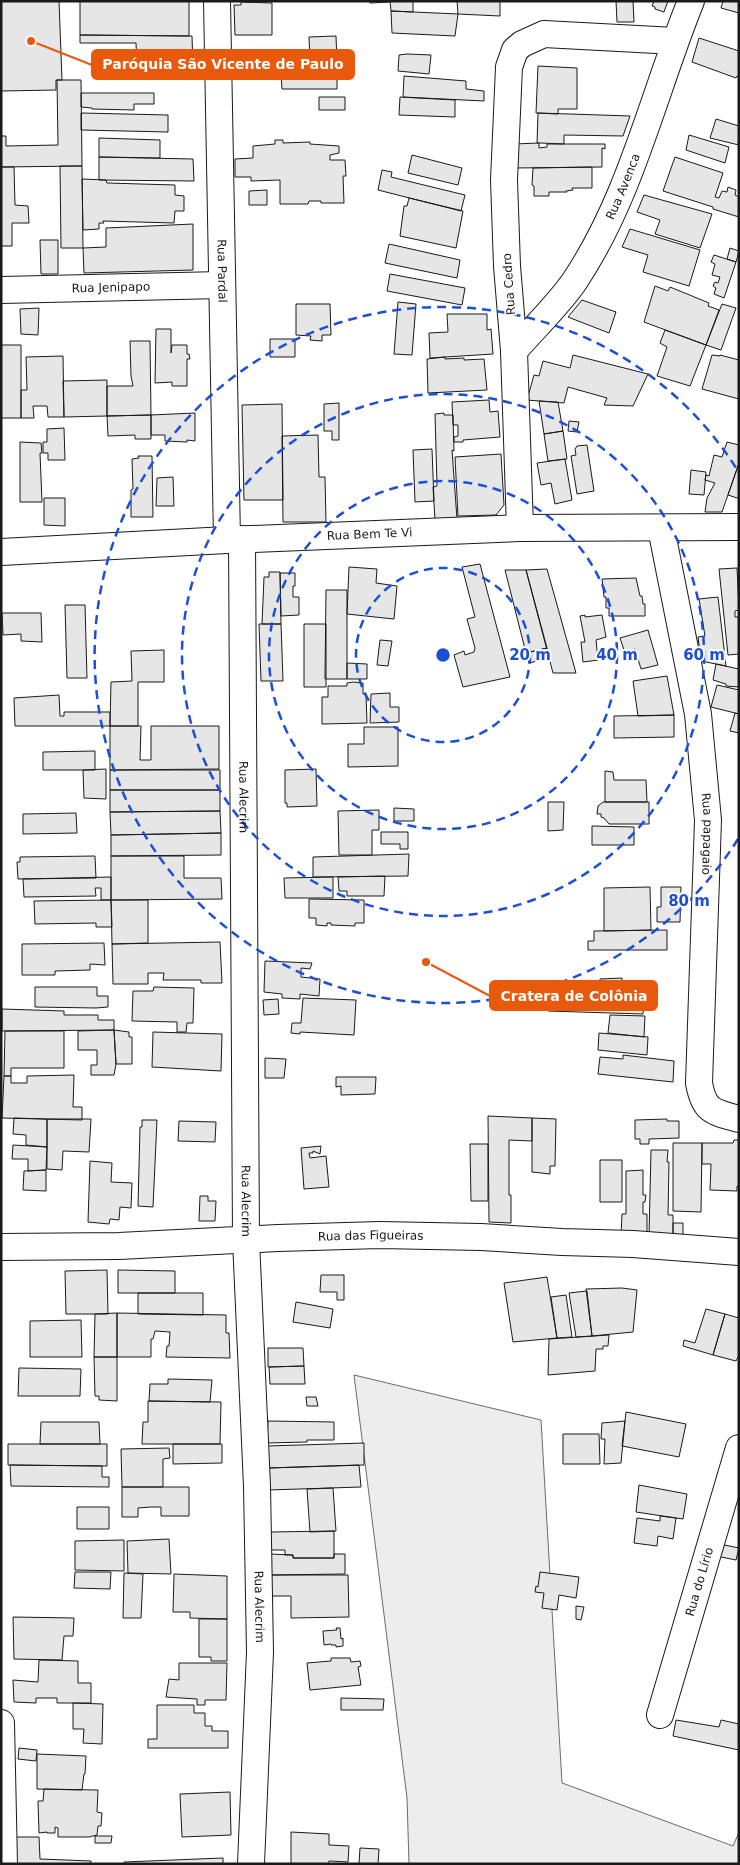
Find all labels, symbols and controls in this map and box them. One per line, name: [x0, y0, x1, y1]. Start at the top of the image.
callout: Paróquia São Vicente de Paulo: [92, 50, 354, 79]
text: Paróquia São Vicente de Paulo: [102, 56, 344, 72]
street label: Rua Avenca: [603, 152, 643, 222]
street label: Rua Pardal: [214, 239, 230, 303]
street label: Rua Cedro: [500, 253, 518, 315]
street label: Rua Jenipapo: [72, 280, 150, 295]
street label: Rua Bem Te Vi: [327, 525, 413, 543]
centre of rings: [434, 646, 452, 664]
text: 20 m: [509, 646, 551, 664]
text: 40 m: [596, 646, 638, 664]
text: 60 m: [683, 646, 725, 664]
street label: Rua Alecrim: [236, 761, 251, 833]
street label: Rua papagaio: [698, 792, 715, 875]
text: 80 m: [668, 892, 710, 910]
callout: Cratera de Colônia: [490, 981, 657, 1010]
text: Cratera de Colônia: [501, 988, 647, 1004]
street label: Rua Alecrim: [239, 1165, 253, 1237]
street label: Rua das Figueiras: [318, 1228, 424, 1244]
street label: Rua do Lírio: [683, 1546, 716, 1618]
street label: Rua Alecrim: [252, 1571, 267, 1643]

